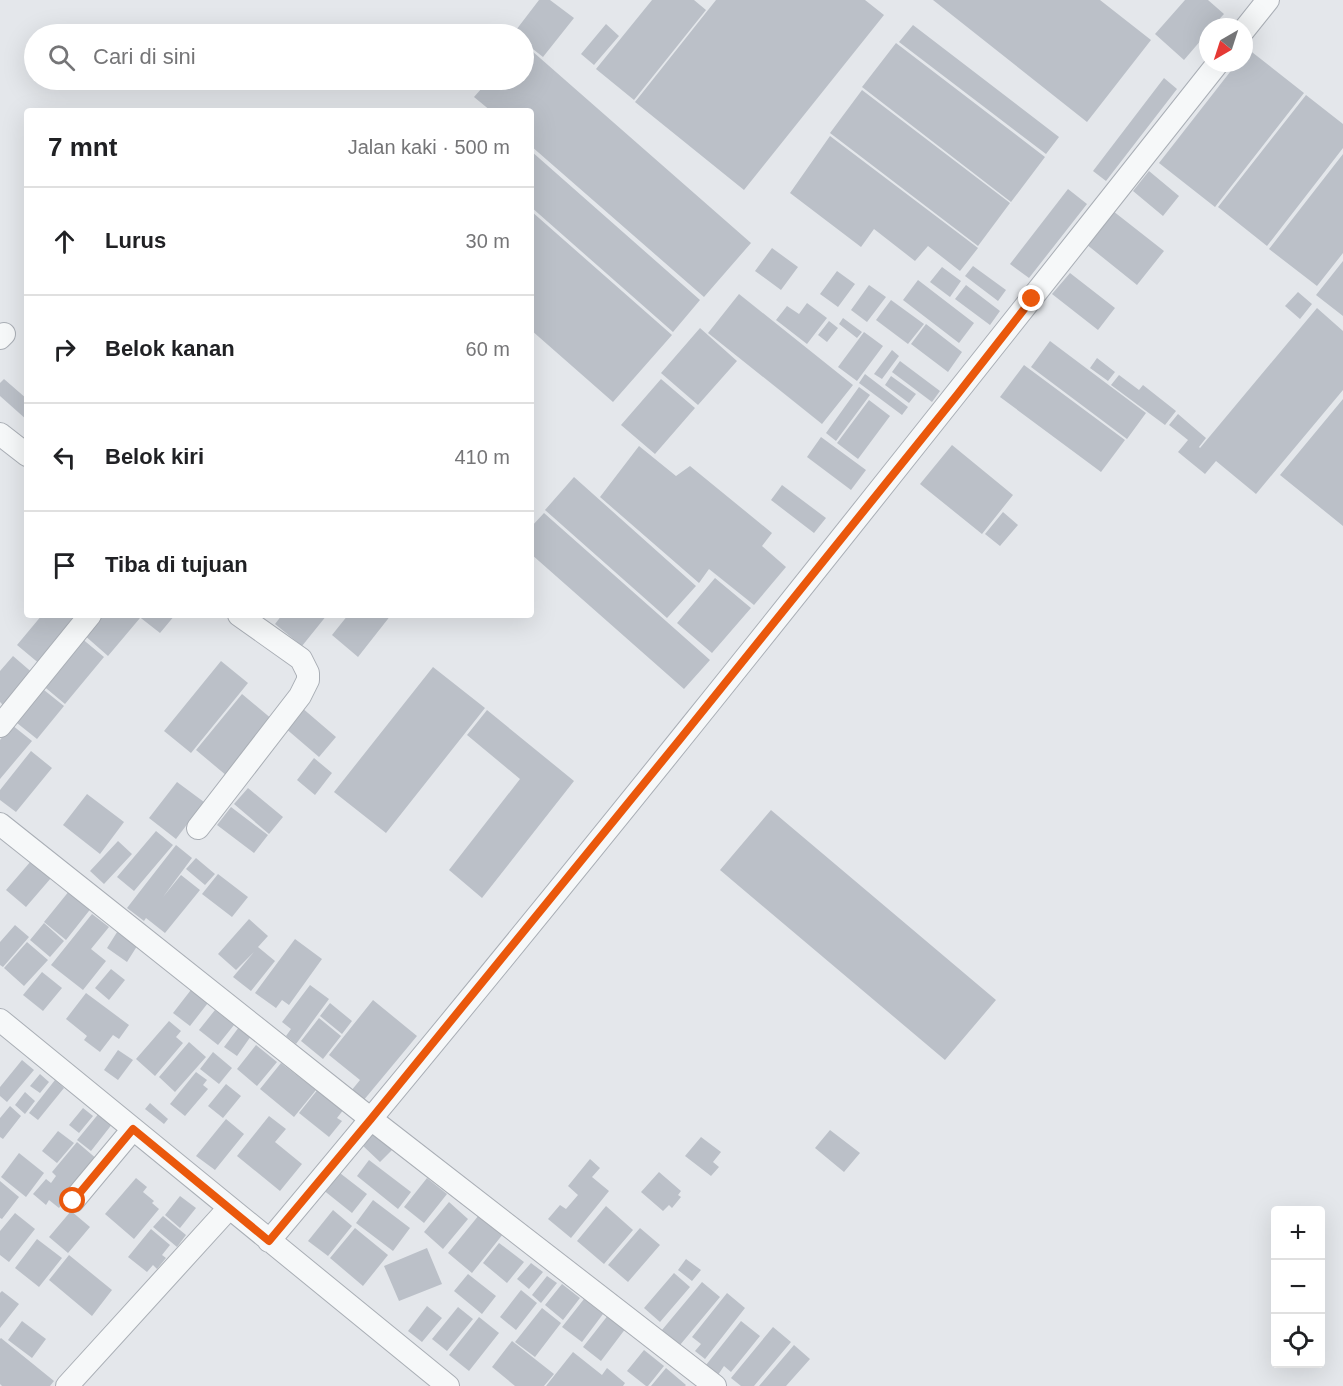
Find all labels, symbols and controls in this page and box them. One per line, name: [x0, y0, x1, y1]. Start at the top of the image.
north arrow: [1199, 18, 1253, 72]
search box: [24, 24, 534, 90]
icon: search: [45, 41, 78, 74]
text: Cari di sini: [93, 44, 196, 69]
text: 7 mnt: [48, 132, 117, 162]
text: Jalan kaki · 500 m: [348, 136, 510, 158]
icon: ahead: [48, 225, 81, 258]
text: Lurus: [105, 228, 166, 253]
text: 30 m: [466, 230, 510, 252]
route end: [1018, 285, 1044, 311]
icon: right: [48, 333, 81, 366]
text: Belok kanan: [105, 336, 235, 361]
text: 60 m: [466, 338, 510, 360]
icon: left: [48, 441, 81, 474]
text: Belok kiri: [105, 444, 204, 469]
text: 410 m: [454, 446, 510, 468]
icon: arrive: [48, 549, 81, 582]
text: Tiba di tujuan: [105, 552, 248, 577]
route start: [59, 1187, 85, 1213]
map controls: [1271, 1206, 1325, 1368]
button: +: [1271, 1206, 1325, 1260]
button: −: [1271, 1260, 1325, 1314]
button: locate: [1271, 1314, 1325, 1368]

